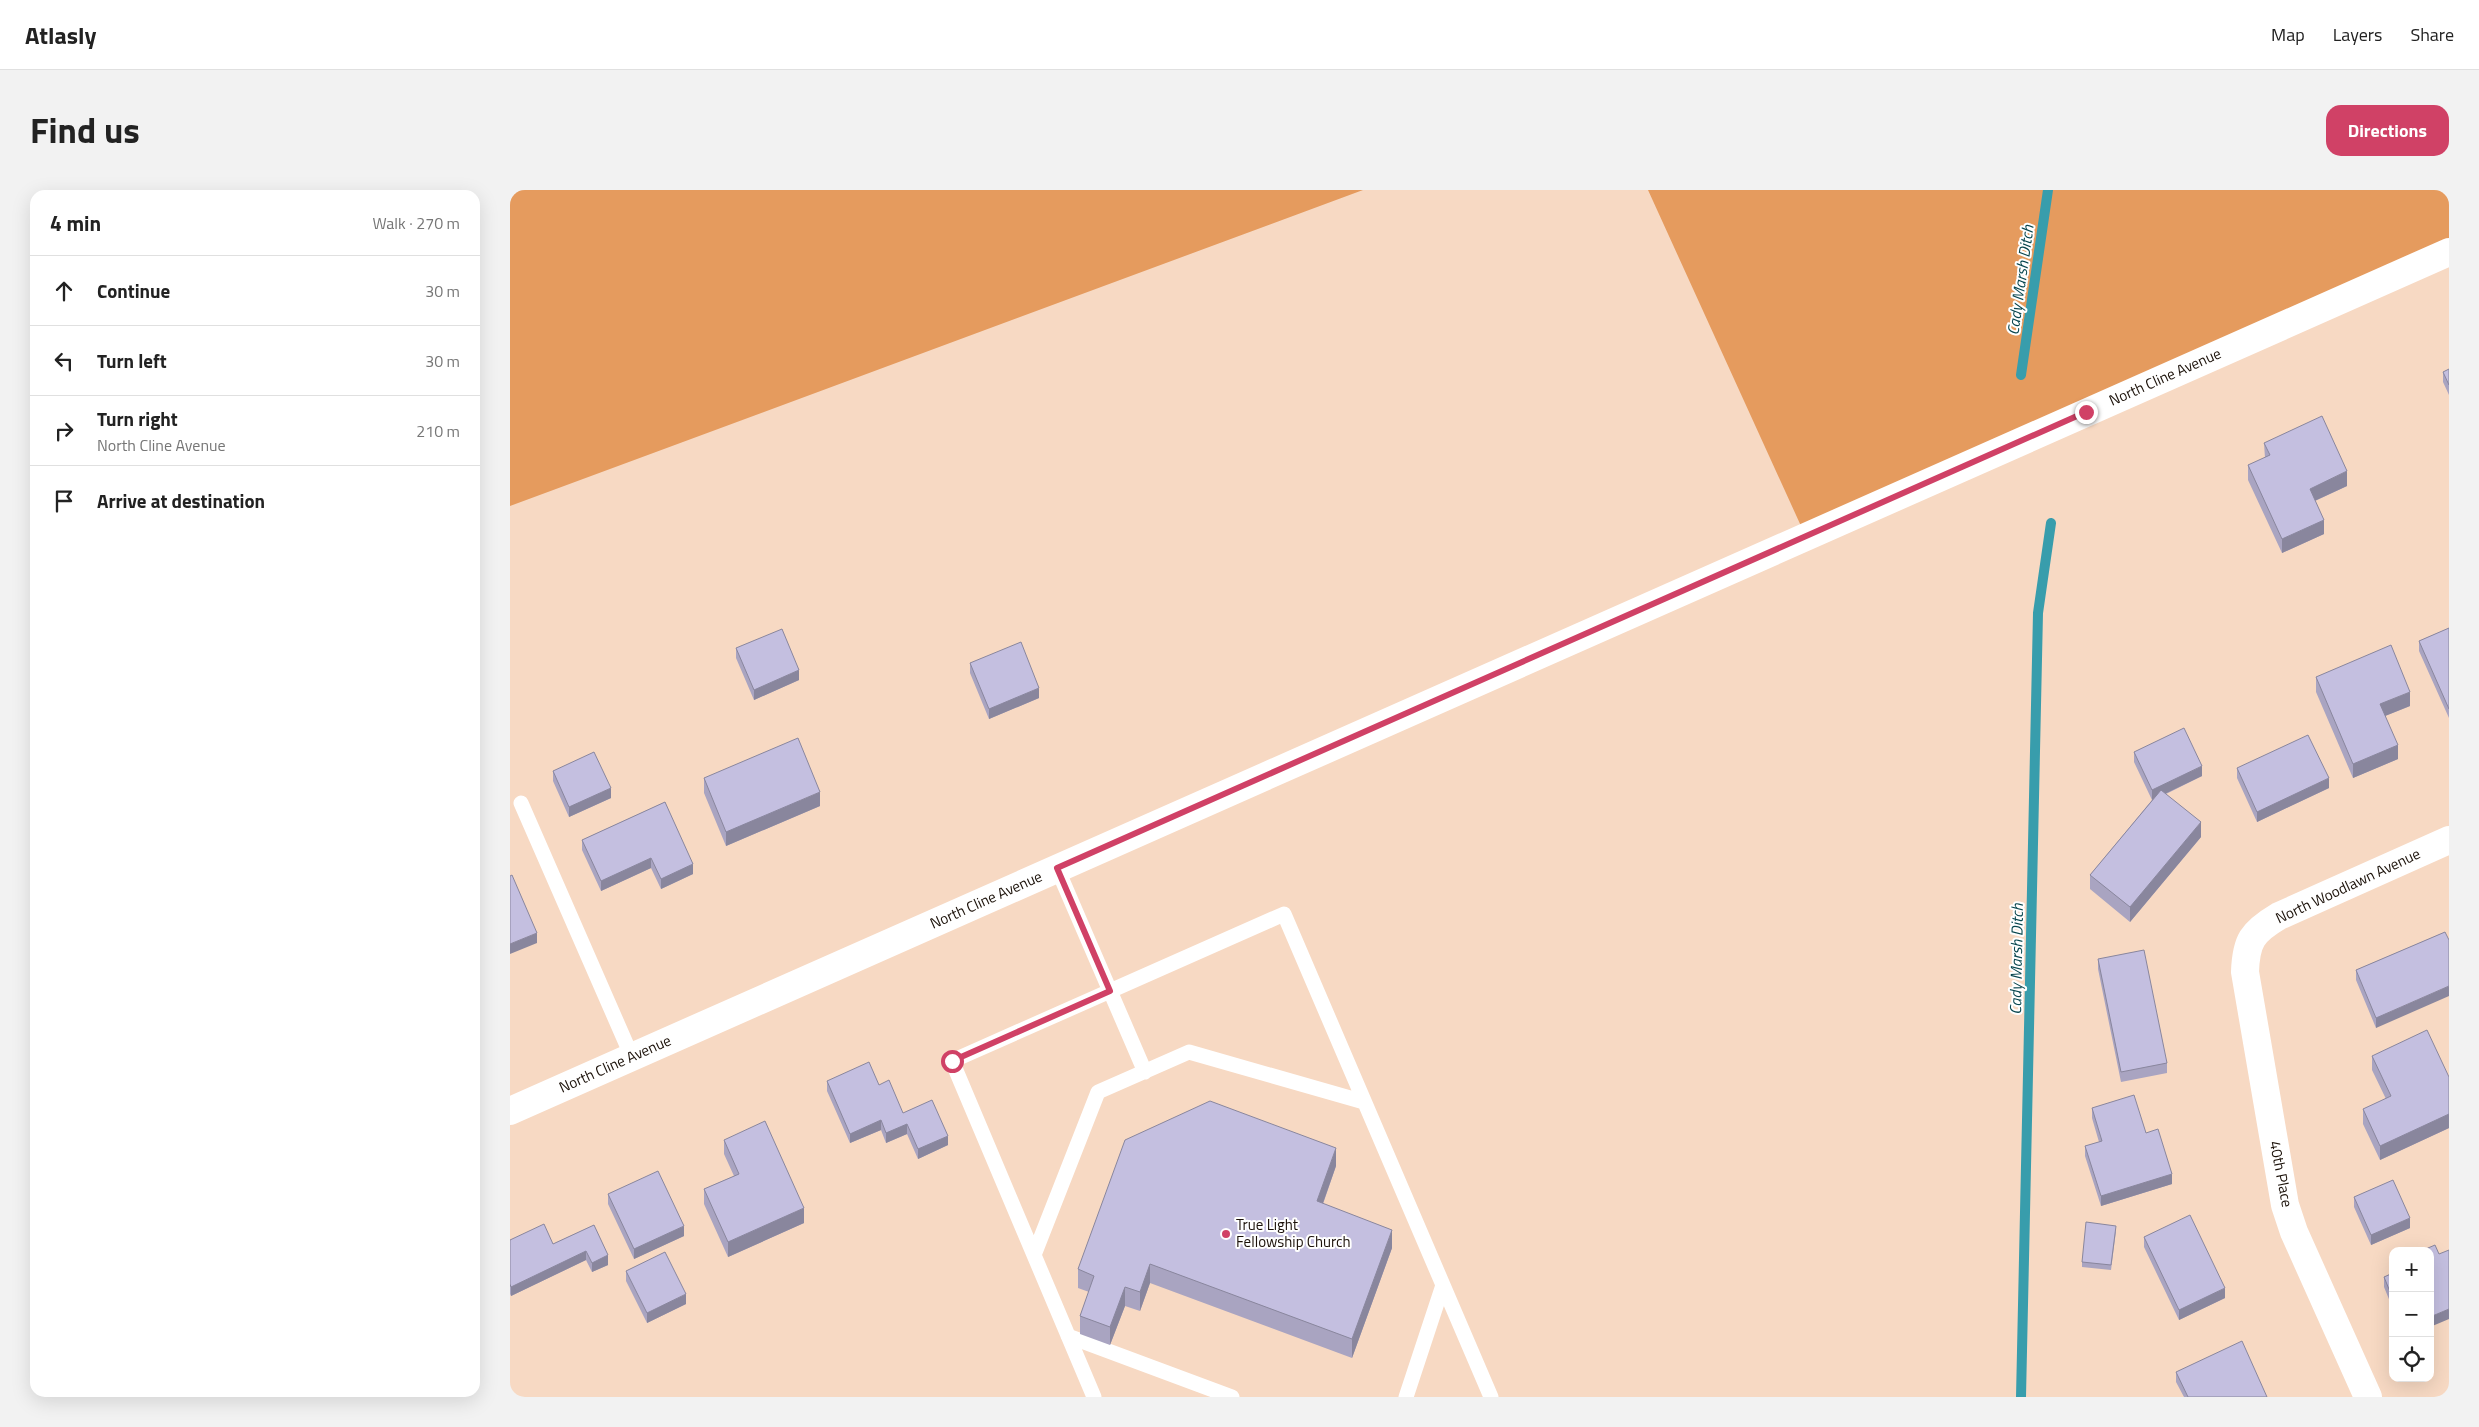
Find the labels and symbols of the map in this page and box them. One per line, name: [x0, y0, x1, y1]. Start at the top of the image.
water label: Cady Marsh Ditch: [2000, 222, 2040, 337]
street label: North Cline Avenue: [2105, 342, 2225, 412]
route end: [2075, 401, 2098, 424]
street label: North Woodlawn Avenue: [2272, 842, 2424, 929]
street label: North Cline Avenue: [926, 865, 1046, 935]
water label: Cady Marsh Ditch: [2003, 902, 2029, 1015]
street label: North Cline Avenue: [555, 1029, 675, 1099]
route start: [941, 1050, 964, 1073]
street label: 40th Place: [2264, 1139, 2299, 1209]
place label: True Light Fellowship Church: [1236, 1213, 1351, 1253]
marker: True Light Fellowship Church: [1220, 1228, 1232, 1240]

